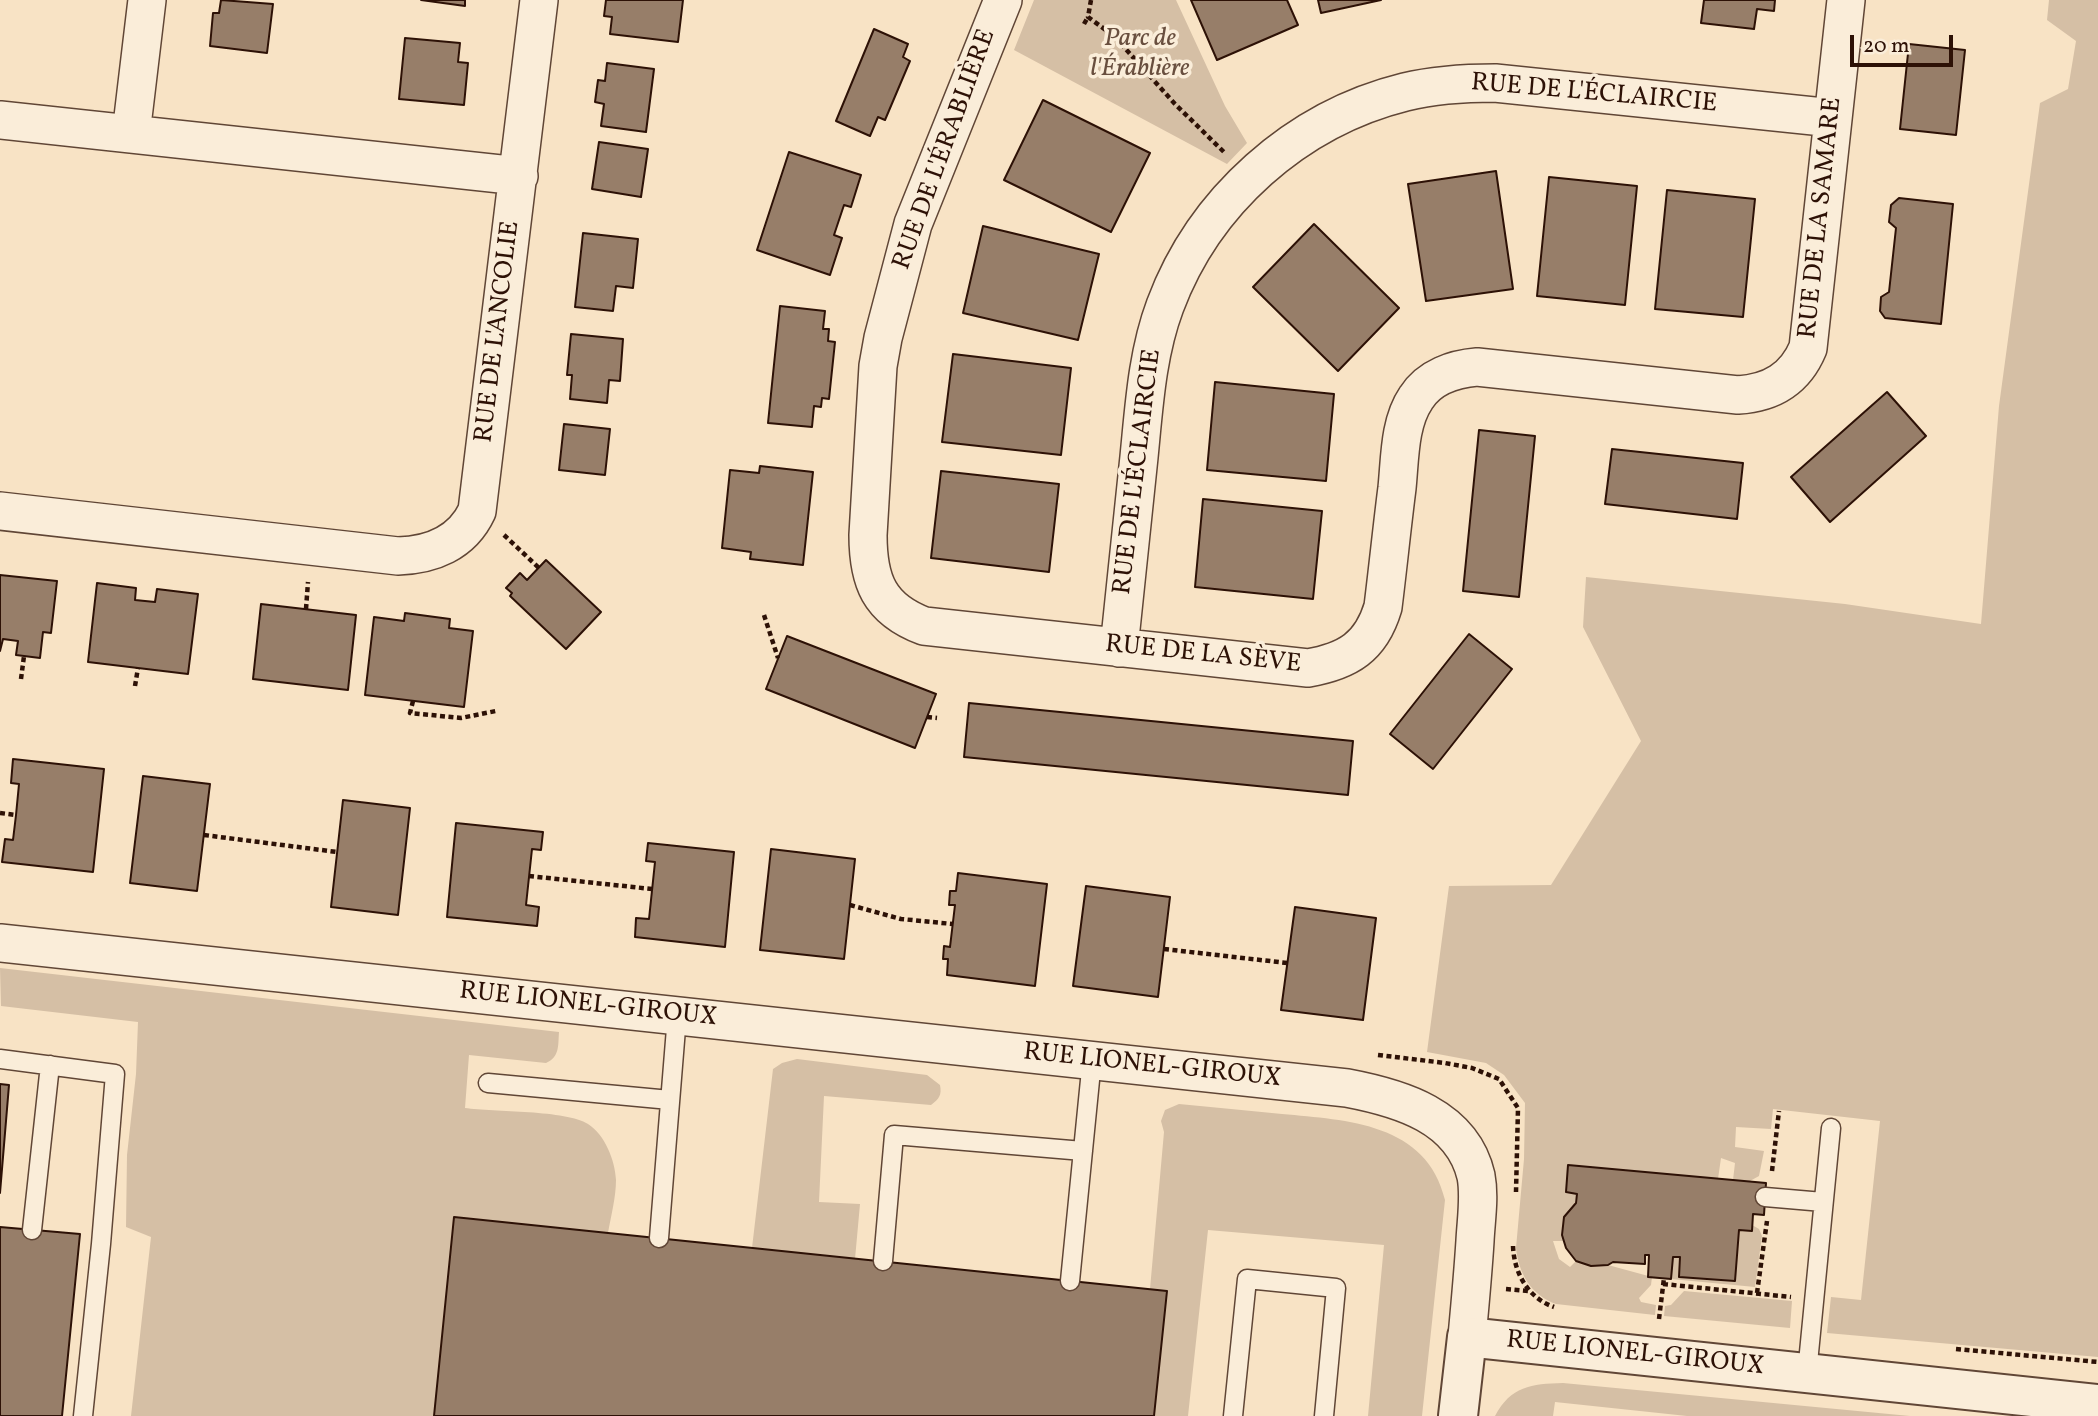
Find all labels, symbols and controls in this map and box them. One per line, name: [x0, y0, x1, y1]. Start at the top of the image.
scale bar: [1853, 21, 1956, 65]
park label: Parc de l'Érablière: [1090, 24, 1190, 86]
street label: RUE DE L'ÉRABLIÈRE: [888, 26, 1004, 274]
text: 20 m: [1863, 32, 1909, 61]
street label: RUE DE L'ÉCLAIRCIE: [1470, 69, 1718, 121]
street label: RUE DE LA SAMARE: [1794, 96, 1850, 340]
street label: RUE DE L'ANCOLIE: [470, 219, 528, 445]
street label: RUE DE L'ÉCLAIRCIE: [1108, 347, 1170, 597]
street label: RUE DE LA SÈVE: [1103, 630, 1303, 682]
street label: RUE LIONEL-GIROUX: [458, 977, 718, 1035]
street label: RUE LIONEL-GIROUX: [1022, 1038, 1282, 1096]
street label: RUE LIONEL-GIROUX: [1505, 1326, 1765, 1384]

